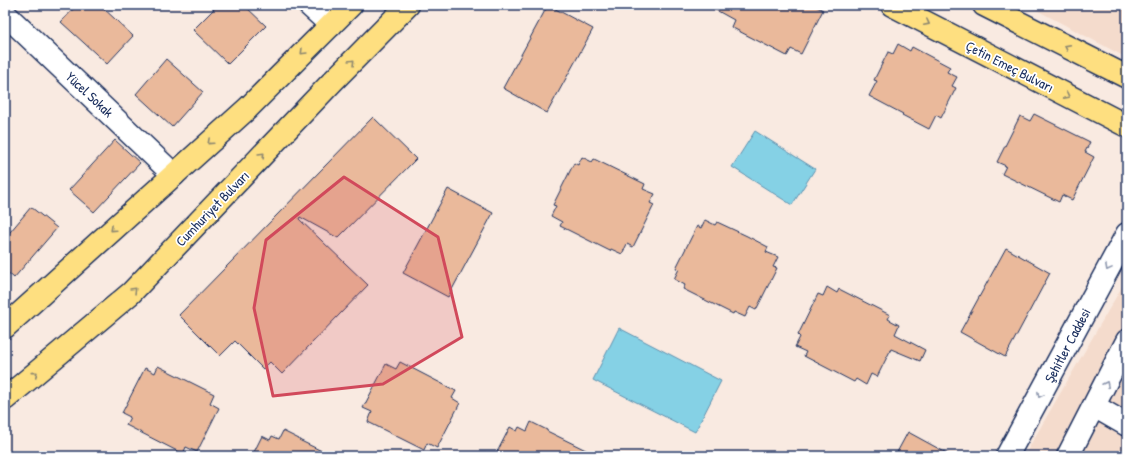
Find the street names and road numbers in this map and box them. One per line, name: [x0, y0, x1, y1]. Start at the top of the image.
street label: Çetin Emeç Bulvarı: [963, 36, 1057, 96]
street label: Yücel Sokak: [62, 67, 118, 121]
street label: Cumhuriyet Bulvarı: [171, 166, 254, 251]
street label: Şehitler Caddesi: [1039, 304, 1095, 386]

